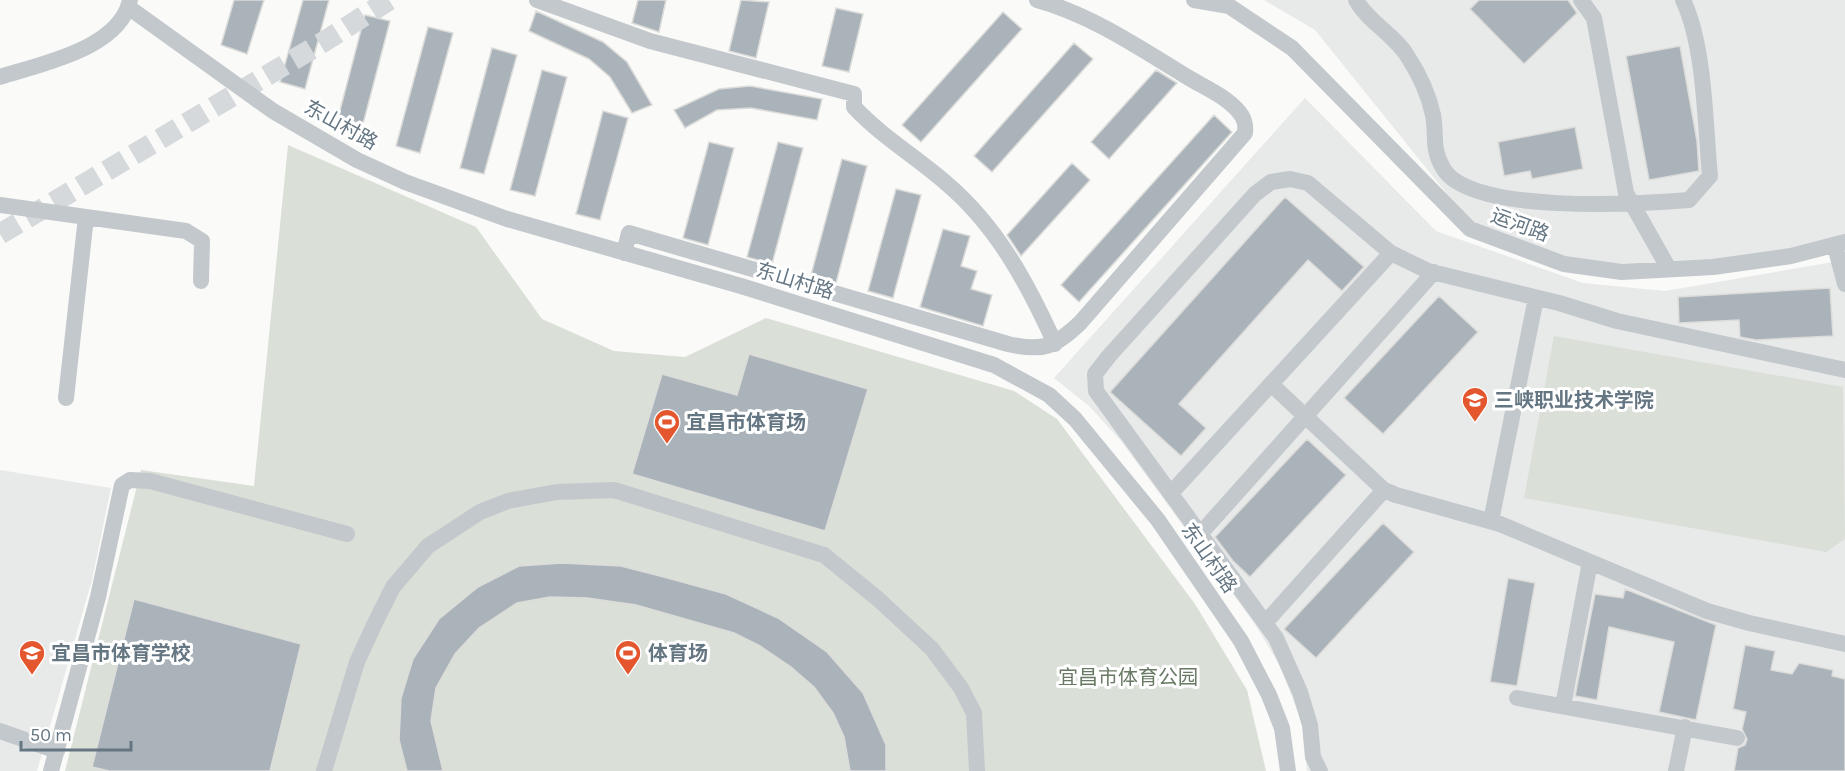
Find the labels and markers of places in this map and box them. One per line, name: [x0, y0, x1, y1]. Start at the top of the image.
school or university icon: 三峡职业技术学院: [1460, 385, 1490, 423]
place label: 三峡职业技术学院: [1494, 389, 1654, 412]
sports icon: 宜昌市体育场: [652, 407, 682, 445]
place label: 宜昌市体育场: [686, 411, 806, 434]
school or university icon: 宜昌市体育学校: [17, 638, 47, 676]
sports icon: 体育场: [613, 638, 643, 676]
place label: 宜昌市体育学校: [51, 642, 191, 665]
place label: 体育场: [648, 642, 708, 665]

